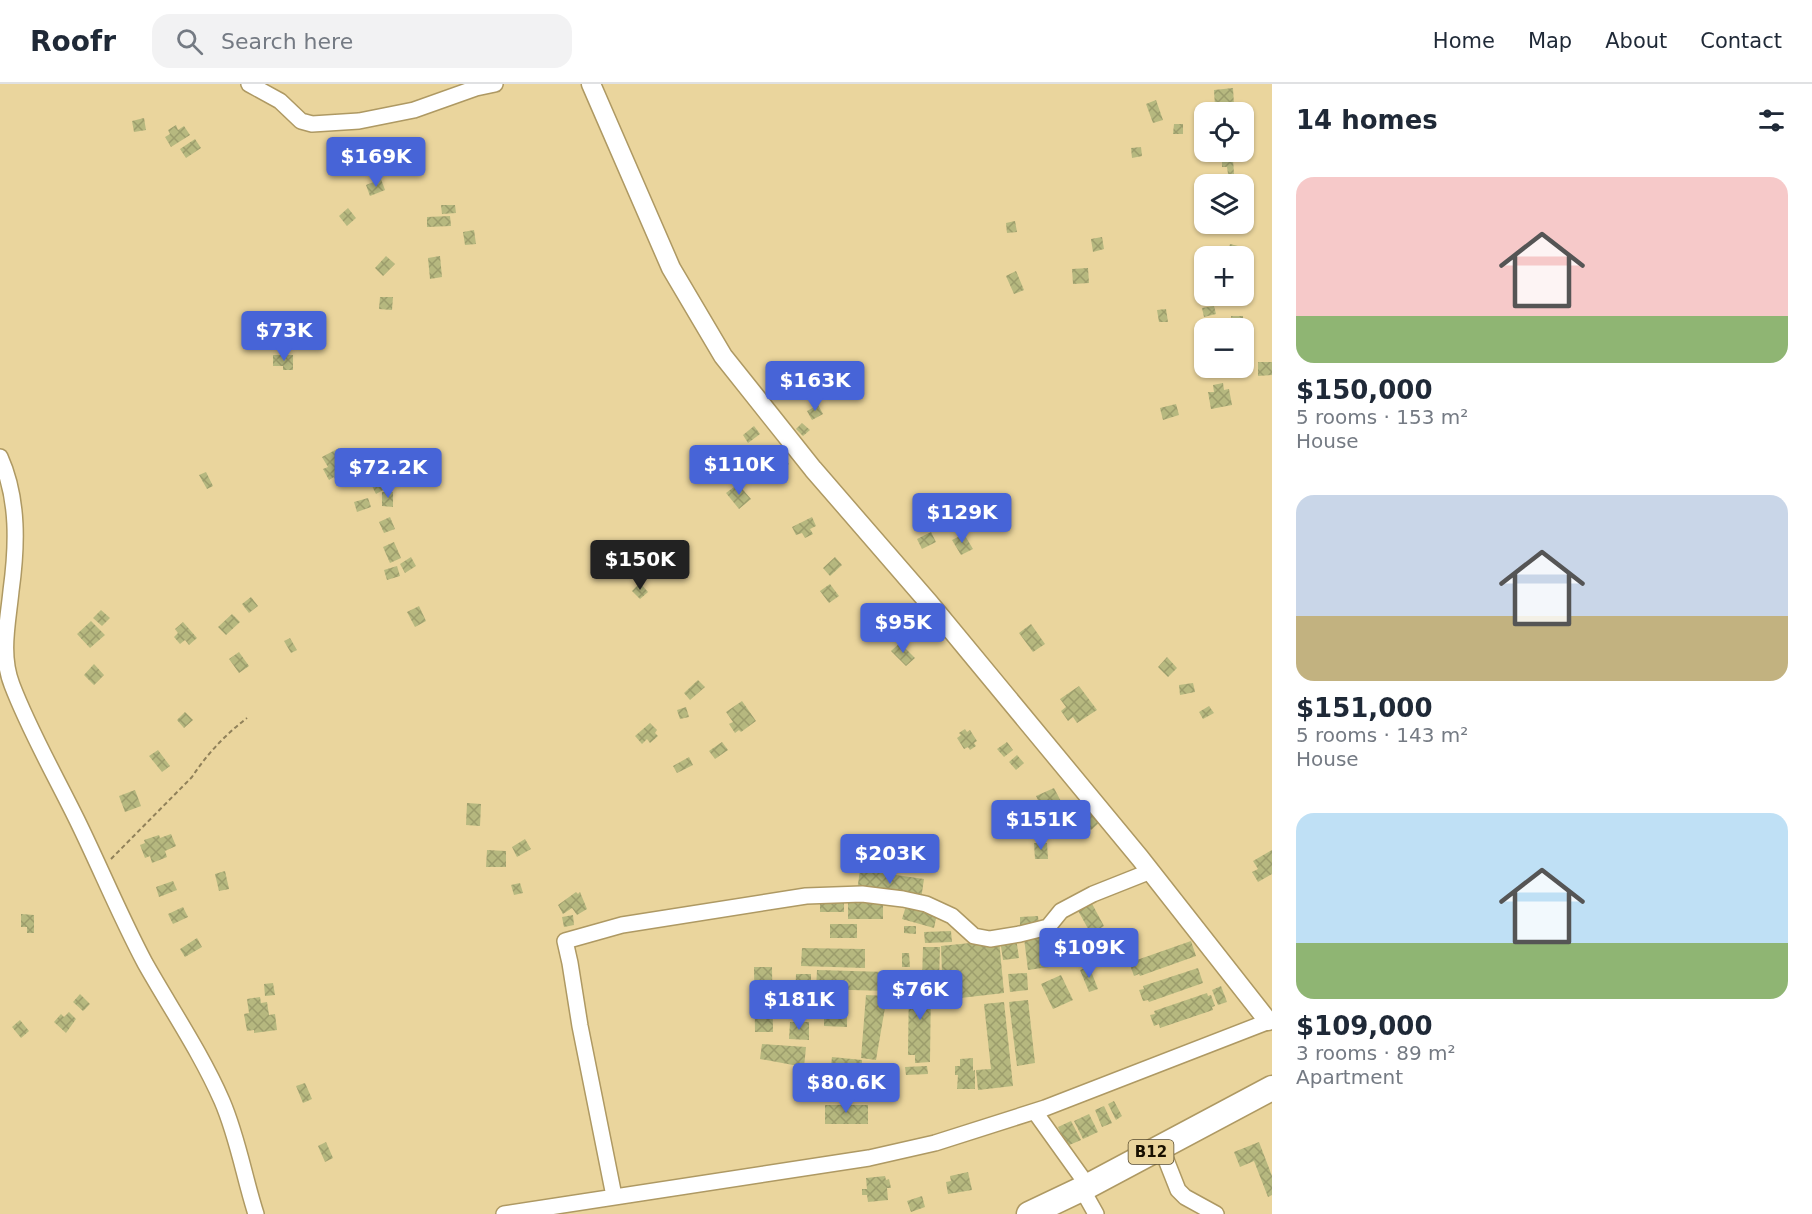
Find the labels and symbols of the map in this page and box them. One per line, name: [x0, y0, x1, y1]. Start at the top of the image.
pin: $169K: [334, 137, 418, 188]
pin: $73K: [248, 311, 320, 362]
pin: $163K: [773, 361, 857, 412]
pin: $110K: [697, 445, 781, 496]
pin: $72.2K: [339, 448, 437, 499]
pin: $129K: [920, 493, 1004, 544]
pin: $150K: [598, 540, 682, 591]
pin: $95K: [867, 603, 939, 654]
pin: $151K: [999, 800, 1083, 851]
pin: $203K: [848, 834, 932, 885]
pin: $109K: [1047, 928, 1131, 979]
pin: $76K: [884, 970, 956, 1021]
pin: $181K: [757, 980, 841, 1031]
pin: $80.6K: [797, 1063, 895, 1114]
road number: B12: [1128, 1140, 1174, 1164]

